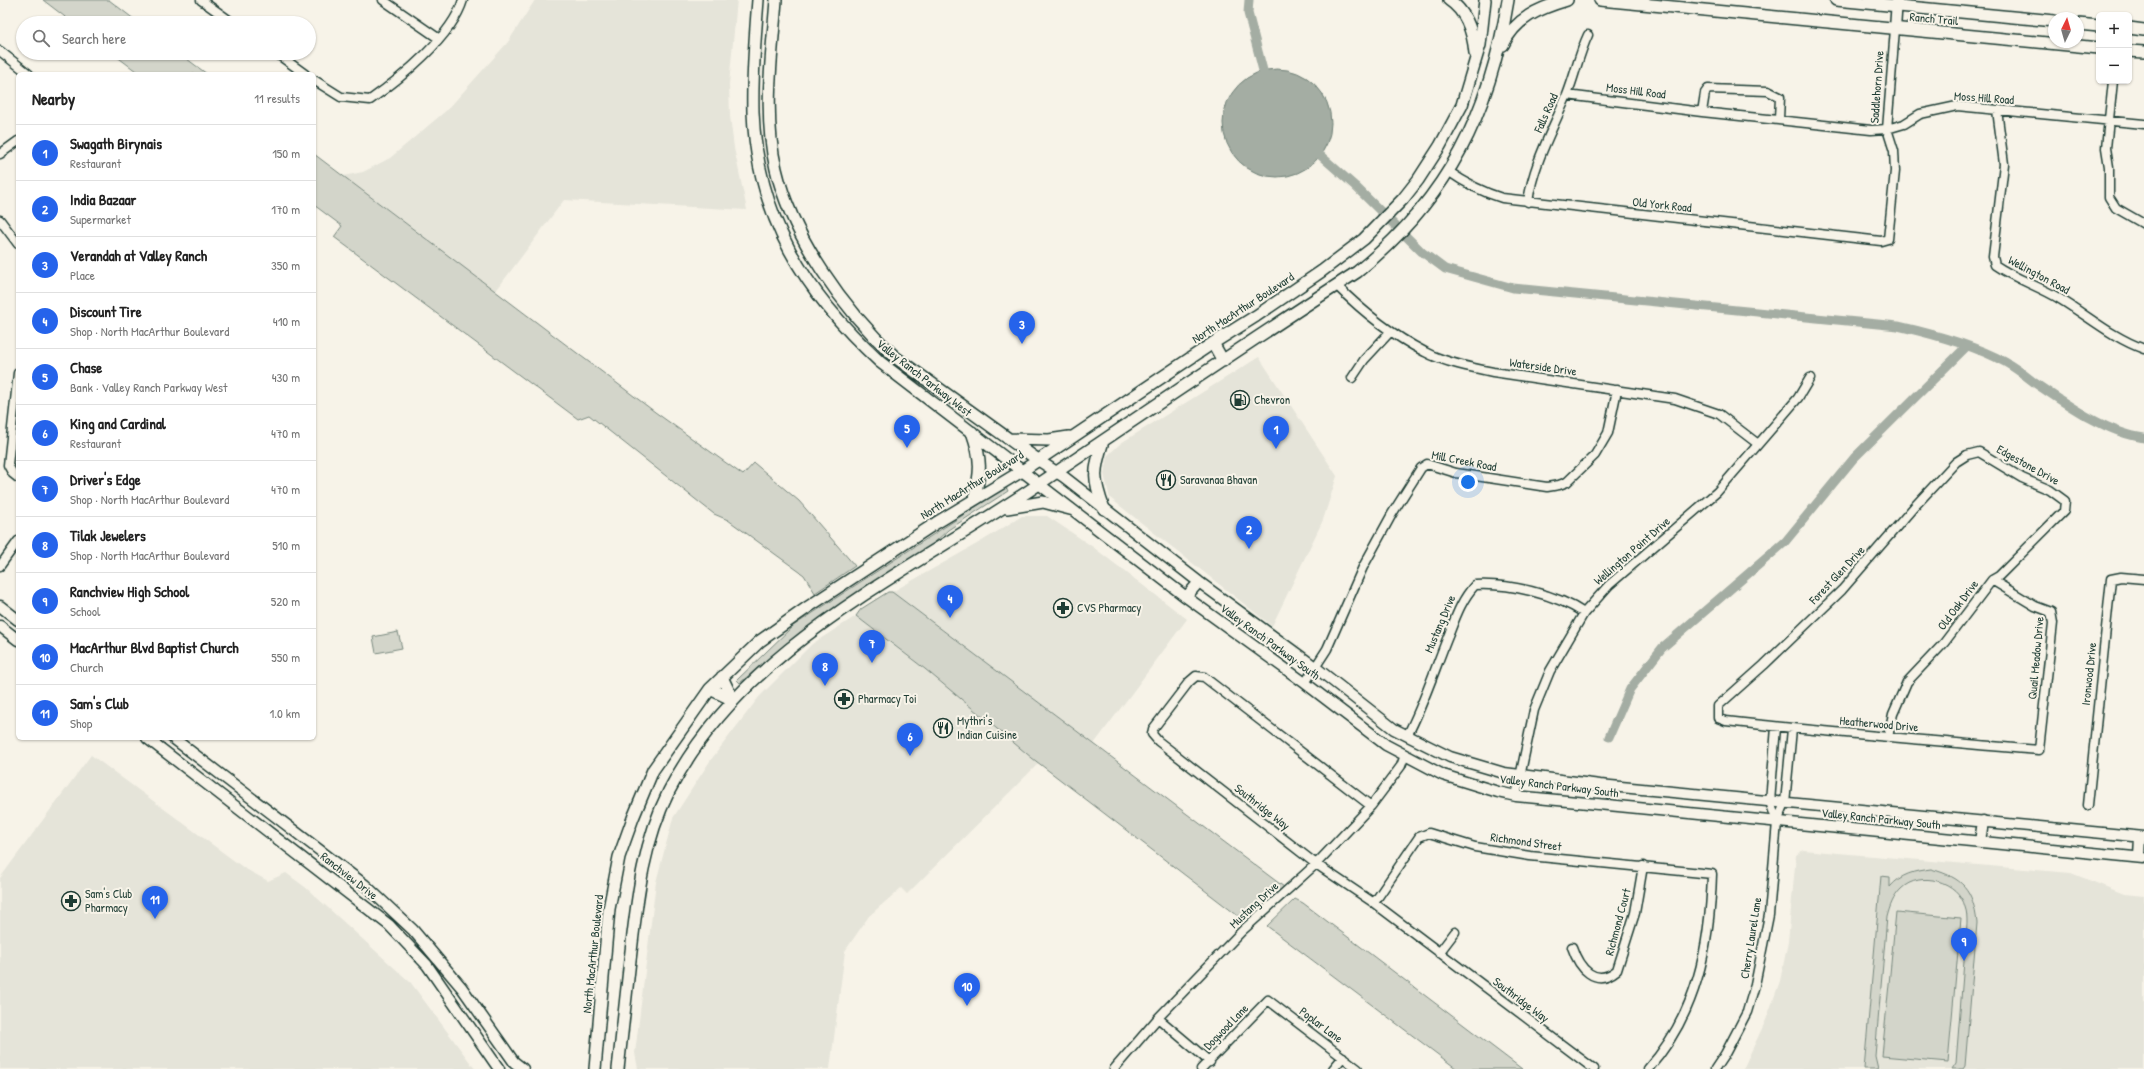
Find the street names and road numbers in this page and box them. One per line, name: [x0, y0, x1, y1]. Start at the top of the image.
street label: Ranch Trail: [1909, 8, 1960, 29]
street label: Saddlehorn Drive: [1865, 50, 1888, 124]
street label: Moss Hill Road: [1605, 78, 1667, 103]
street label: Moss Hill Road: [1954, 87, 2015, 108]
street label: Falls Road: [1529, 90, 1562, 136]
street label: Old York Road: [1632, 193, 1693, 216]
street label: Wellington Road: [2005, 251, 2073, 298]
street label: North MacArthur Boulevard: [1188, 268, 1297, 347]
street label: Valley Ranch Parkway West: [873, 335, 976, 421]
street label: Waterside Drive: [1508, 353, 1578, 380]
street label: Edgestone Drive: [1994, 440, 2063, 489]
street label: North MacArthur Boulevard: [917, 446, 1027, 523]
street label: Mill Creek Road: [1430, 446, 1498, 475]
street label: Wellington Point Drive: [1590, 513, 1674, 589]
street label: Forest Glen Drive: [1804, 541, 1868, 609]
street label: Old Oak Drive: [1933, 576, 1982, 633]
street label: Mustang Drive: [1420, 592, 1459, 655]
street label: Valley Ranch Parkway South: [1217, 600, 1324, 684]
street label: Quail Meadow Drive: [2023, 616, 2048, 700]
street label: Ironwood Drive: [2077, 642, 2100, 706]
street label: Heatherwood Drive: [1839, 712, 1919, 735]
street label: Valley Ranch Parkway South: [1499, 770, 1620, 801]
street label: Southridge Way: [1231, 779, 1294, 834]
street label: Valley Ranch Parkway South: [1821, 804, 1941, 833]
street label: Richmond Street: [1489, 828, 1564, 855]
street label: Ranchview Drive: [317, 848, 382, 904]
street label: Mustang Drive: [1225, 877, 1282, 932]
street label: Richmond Court: [1600, 886, 1635, 957]
street label: North MacArthur Boulevard: [578, 894, 607, 1014]
street label: Cherry Laurel Lane: [1736, 896, 1765, 980]
street label: Southridge Way: [1490, 973, 1553, 1026]
street label: Dogwood Lane: [1199, 1000, 1252, 1053]
street label: Poplar Lane: [1296, 1003, 1347, 1047]

